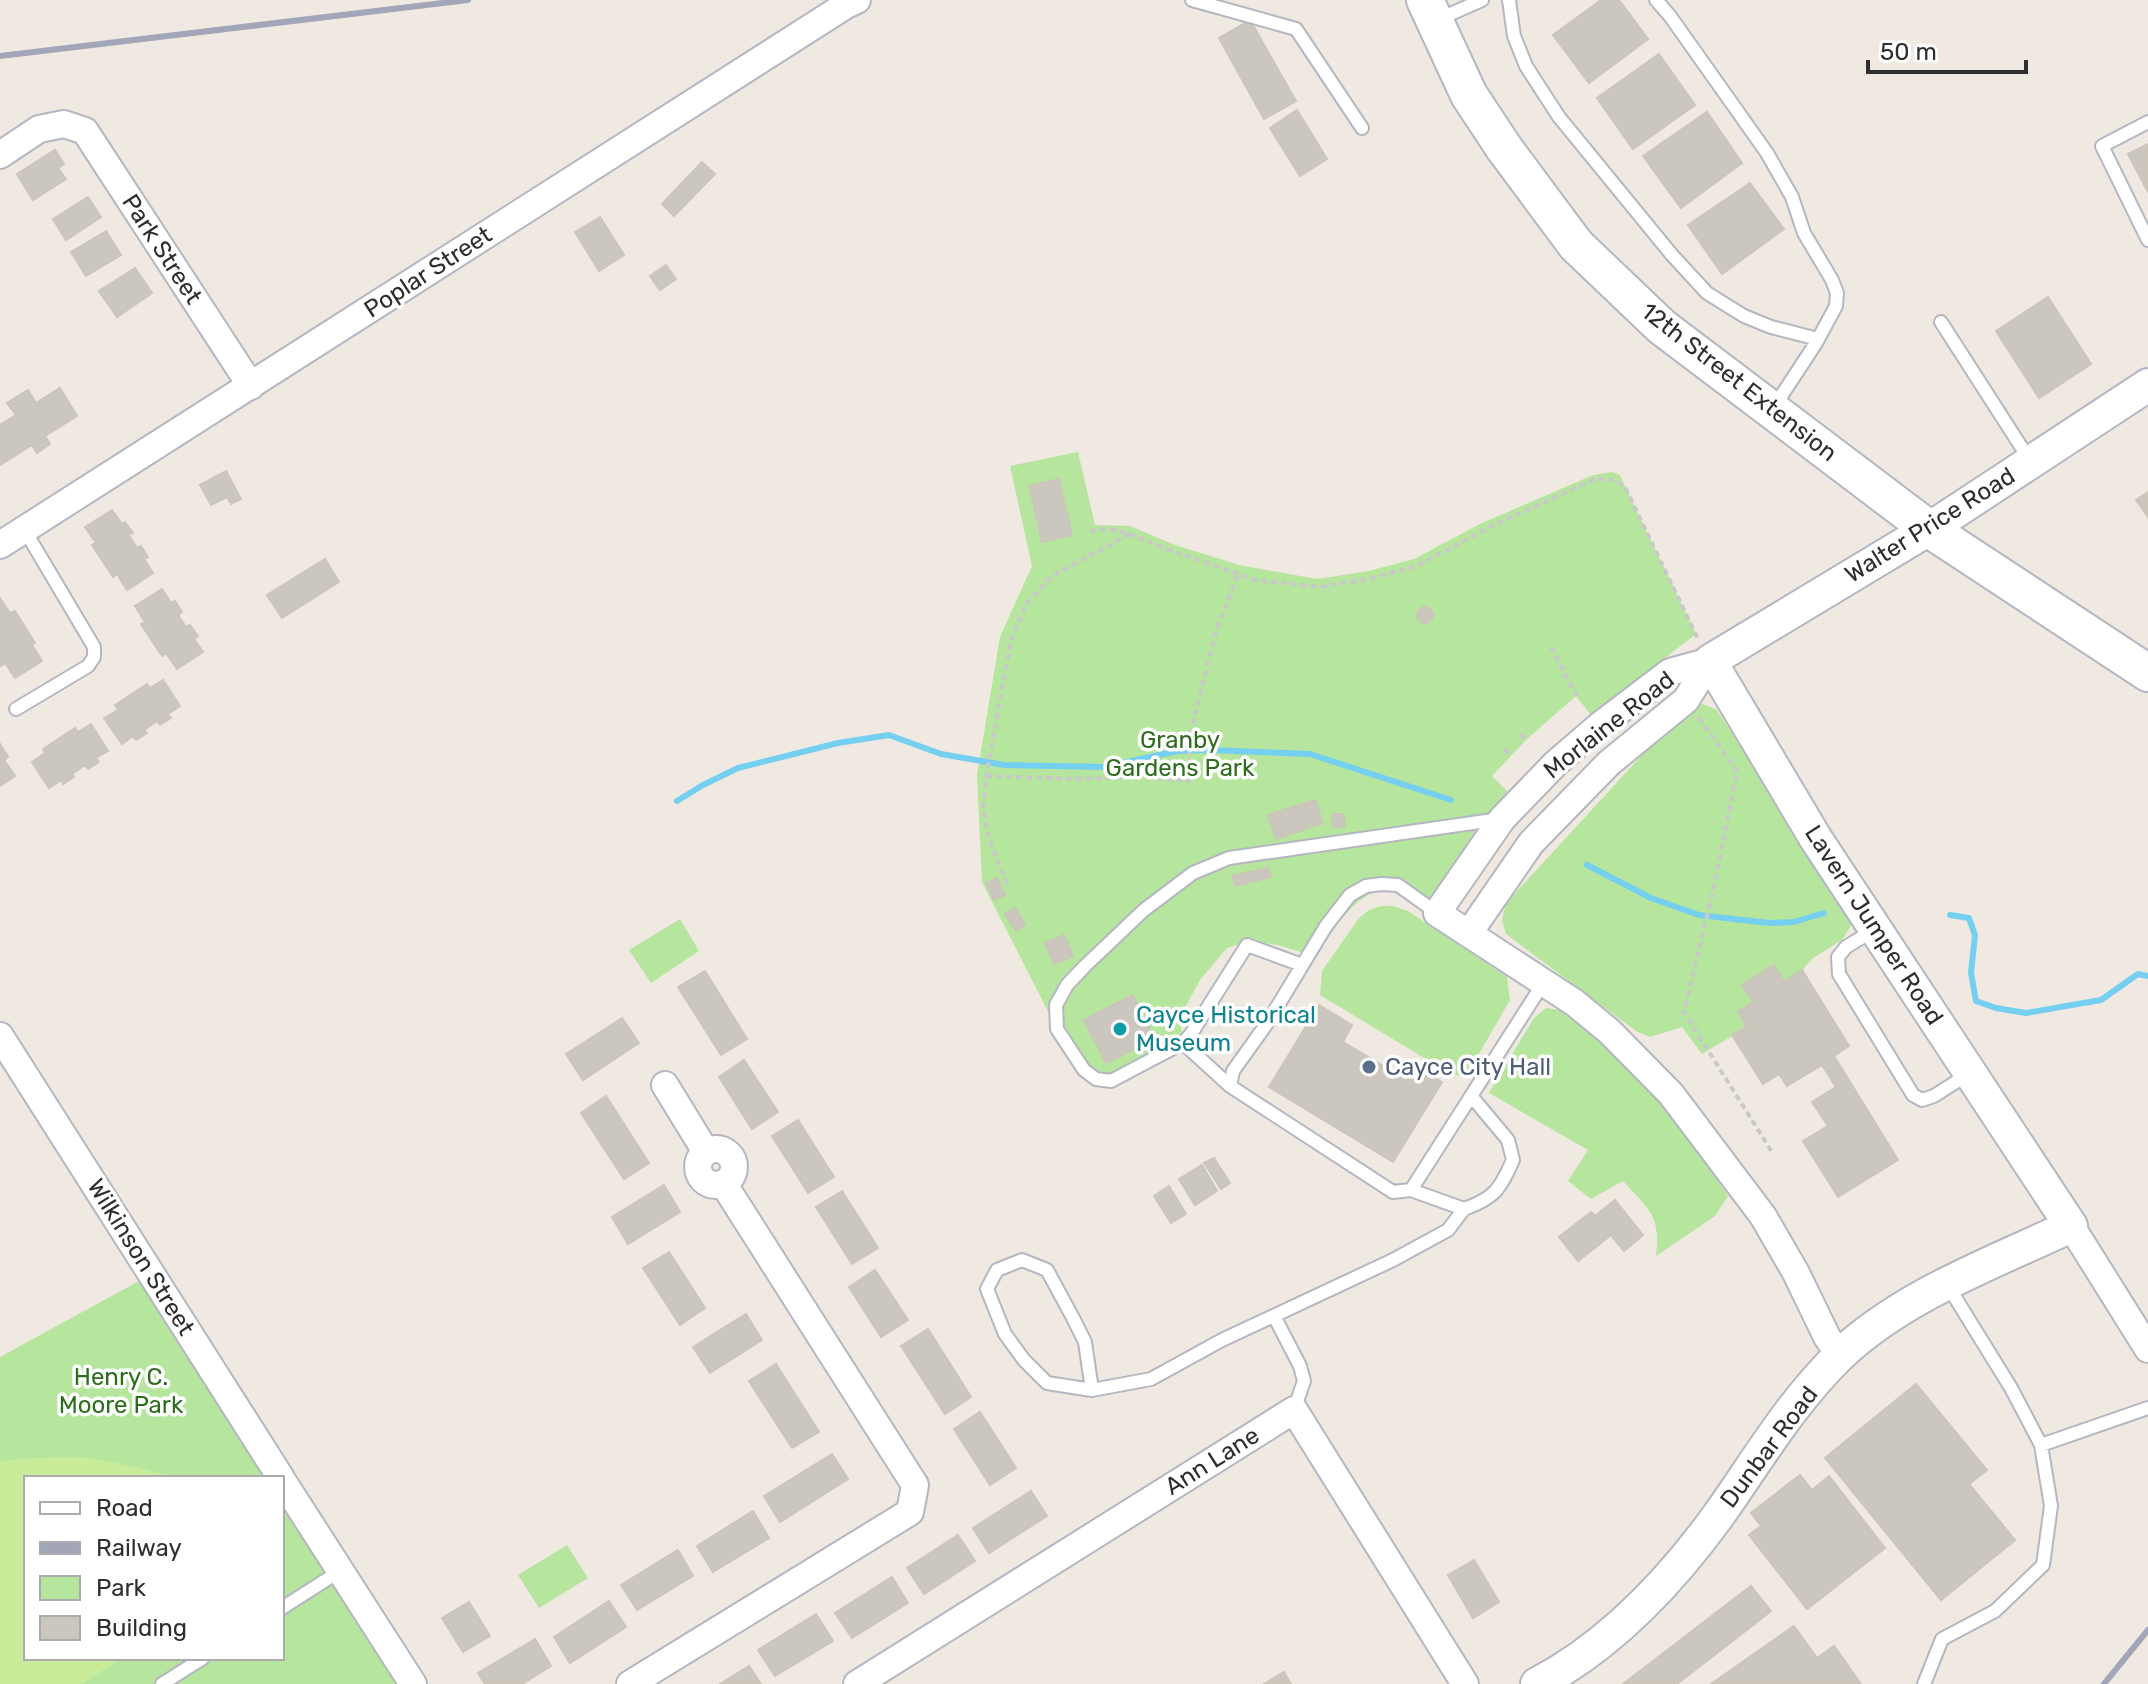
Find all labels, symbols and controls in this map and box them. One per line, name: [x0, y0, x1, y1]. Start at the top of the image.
scale bar: [1868, 24, 2026, 74]
text: 50 m: [1880, 38, 1937, 66]
street label: Park Street: [116, 189, 208, 309]
street label: Poplar Street: [359, 220, 497, 324]
street label: 12th Street Extension: [1636, 297, 1842, 467]
street label: Walter Price Road: [1840, 462, 2020, 588]
street label: Morlaine Road: [1538, 665, 1680, 785]
park label: Granby Gardens Park: [1106, 726, 1255, 782]
street label: Lavern Jumper Road: [1799, 820, 1949, 1030]
place label: Cayce Historical Museum: [1136, 1001, 1316, 1057]
marker: Cayce Historical Museum: [1111, 1020, 1129, 1038]
place label: Cayce City Hall: [1385, 1053, 1551, 1081]
marker: Cayce City Hall: [1360, 1058, 1378, 1076]
street label: Wilkinson Street: [82, 1173, 200, 1341]
park label: Henry C. Moore Park: [59, 1363, 184, 1419]
street label: Dunbar Road: [1714, 1381, 1824, 1513]
street label: Ann Lane: [1160, 1421, 1264, 1501]
legend: [24, 1476, 284, 1660]
text: Road: [96, 1494, 153, 1522]
text: Railway: [96, 1534, 182, 1562]
text: Park: [96, 1574, 147, 1602]
text: Building: [96, 1614, 187, 1642]

